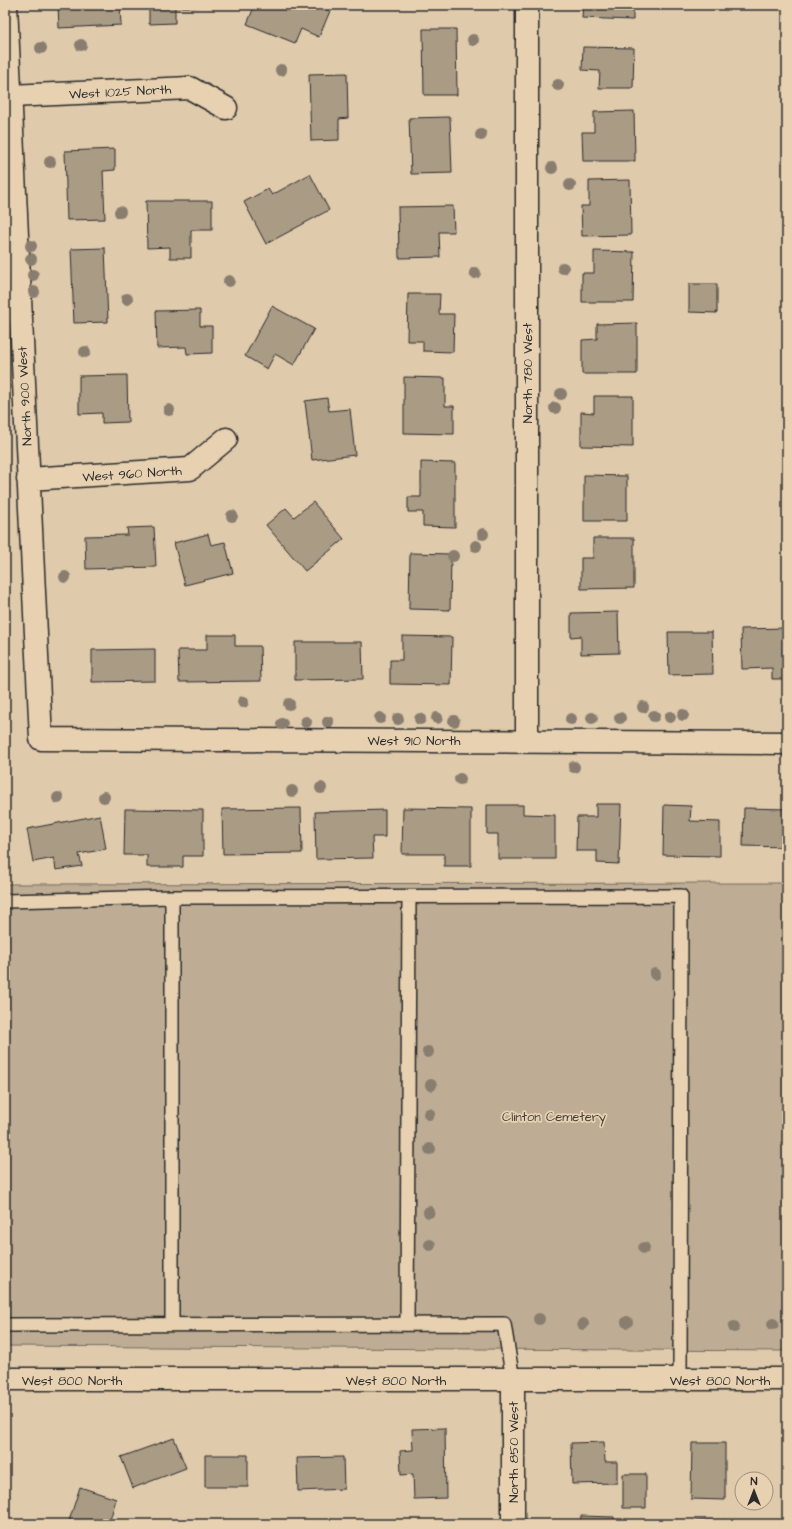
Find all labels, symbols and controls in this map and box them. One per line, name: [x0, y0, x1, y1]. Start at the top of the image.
street label: West 1025 North: [69, 80, 172, 104]
street label: North 780 West: [519, 322, 537, 423]
street label: North 900 West: [13, 345, 37, 446]
street label: West 960 North: [82, 462, 183, 486]
street label: West 910 North: [367, 732, 461, 750]
park label: Clinton Cemetery: [502, 1108, 606, 1127]
street label: West 800 North: [22, 1372, 123, 1390]
street label: West 800 North: [346, 1372, 447, 1390]
street label: West 800 North: [670, 1372, 771, 1390]
street label: North 850 West: [505, 1400, 523, 1503]
north arrow: [734, 1471, 774, 1511]
text: N: [751, 1474, 758, 1489]

